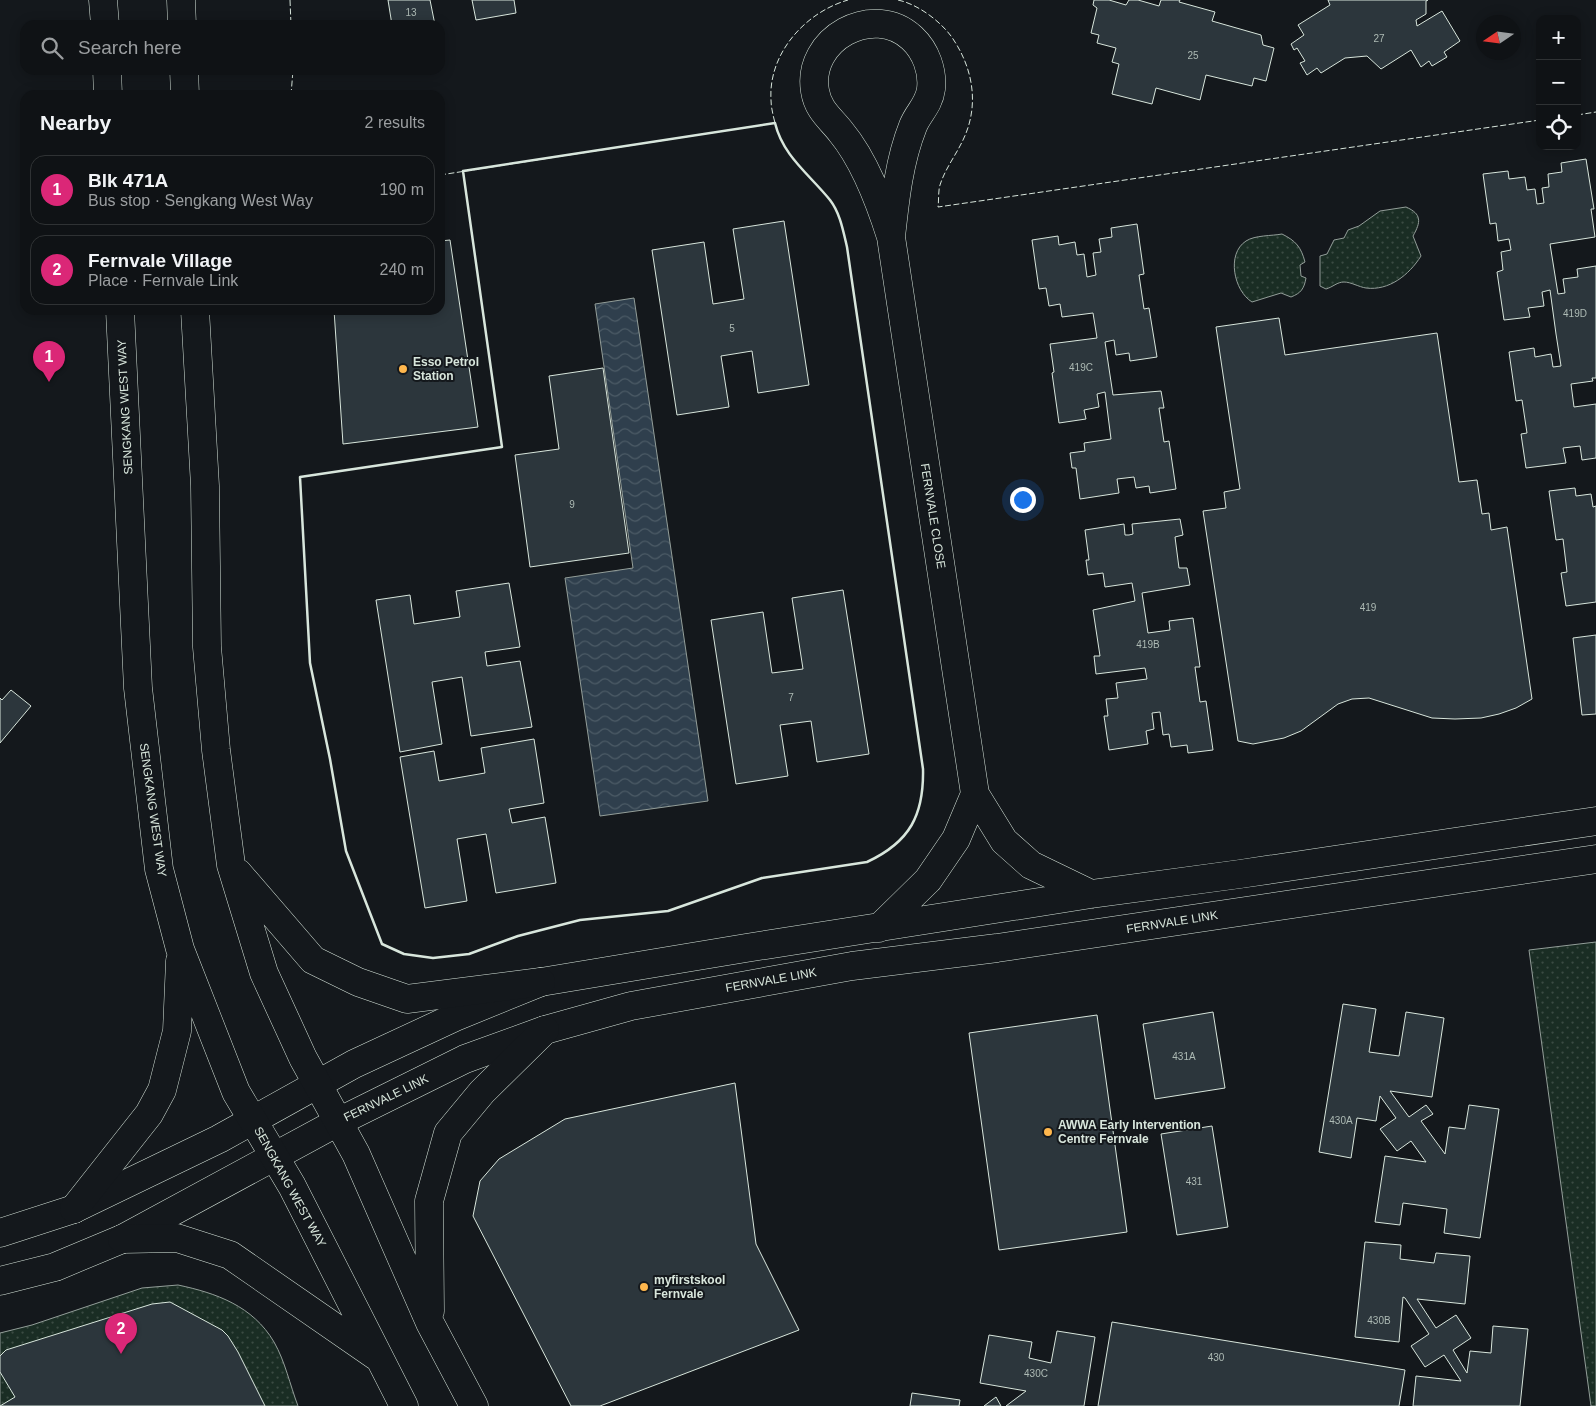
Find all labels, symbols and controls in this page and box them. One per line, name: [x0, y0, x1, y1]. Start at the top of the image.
house number: 13: [405, 7, 417, 18]
north arrow: [1476, 15, 1521, 60]
map controls: [1536, 15, 1581, 150]
button: +: [1536, 15, 1581, 60]
search box: [20, 20, 445, 75]
house number: 27: [1373, 33, 1385, 44]
icon: search: [38, 34, 66, 62]
text: Search here: [78, 37, 182, 58]
house number: 25: [1187, 50, 1199, 61]
button: −: [1536, 60, 1581, 105]
button: locate: [1536, 105, 1581, 150]
text: Nearby: [40, 111, 111, 134]
text: 2 results: [365, 114, 425, 131]
text: Blk 471A: [88, 170, 168, 191]
text: 1: [53, 181, 61, 198]
text: 190 m: [380, 181, 424, 198]
text: Bus stop · Sengkang West Way: [88, 192, 313, 209]
text: Fernvale Village: [88, 250, 232, 271]
text: 2: [53, 261, 61, 278]
text: 240 m: [380, 261, 424, 278]
text: Place · Fernvale Link: [88, 272, 238, 289]
house number: 419D: [1563, 308, 1587, 319]
house number: 5: [729, 323, 735, 334]
street label: SENGKANG WEST WAY: [114, 339, 136, 475]
pin: 1: [33, 341, 65, 382]
place label: Esso Petrol Station: [413, 355, 479, 383]
house number: 419C: [1069, 362, 1093, 373]
marker: Esso Petrol Station: [397, 363, 409, 375]
street label: FERNVALE CLOSE: [918, 462, 948, 570]
your location: [1010, 487, 1036, 513]
house number: 9: [569, 499, 575, 510]
house number: 419: [1360, 602, 1377, 613]
house number: 419B: [1136, 639, 1160, 650]
house number: 7: [788, 692, 794, 703]
street label: SENGKANG WEST WAY: [137, 742, 169, 878]
street label: FERNVALE LINK: [1125, 908, 1219, 936]
street label: FERNVALE LINK: [724, 965, 818, 995]
house number: 431A: [1172, 1051, 1196, 1062]
street label: FERNVALE LINK: [341, 1071, 431, 1125]
house number: 430A: [1329, 1115, 1353, 1126]
place label: AWWA Early Intervention Centre Fernvale: [1058, 1118, 1201, 1146]
street label: SENGKANG WEST WAY: [251, 1125, 329, 1249]
marker: AWWA Early Intervention Centre Fernvale: [1042, 1126, 1054, 1138]
house number: 431: [1186, 1176, 1203, 1187]
place label: myfirstskool Fernvale: [654, 1273, 725, 1301]
marker: myfirstskool Fernvale: [638, 1281, 650, 1293]
pin: 2: [105, 1313, 137, 1354]
house number: 430B: [1367, 1315, 1391, 1326]
house number: 430: [1208, 1352, 1225, 1363]
house number: 430C: [1024, 1368, 1048, 1379]

